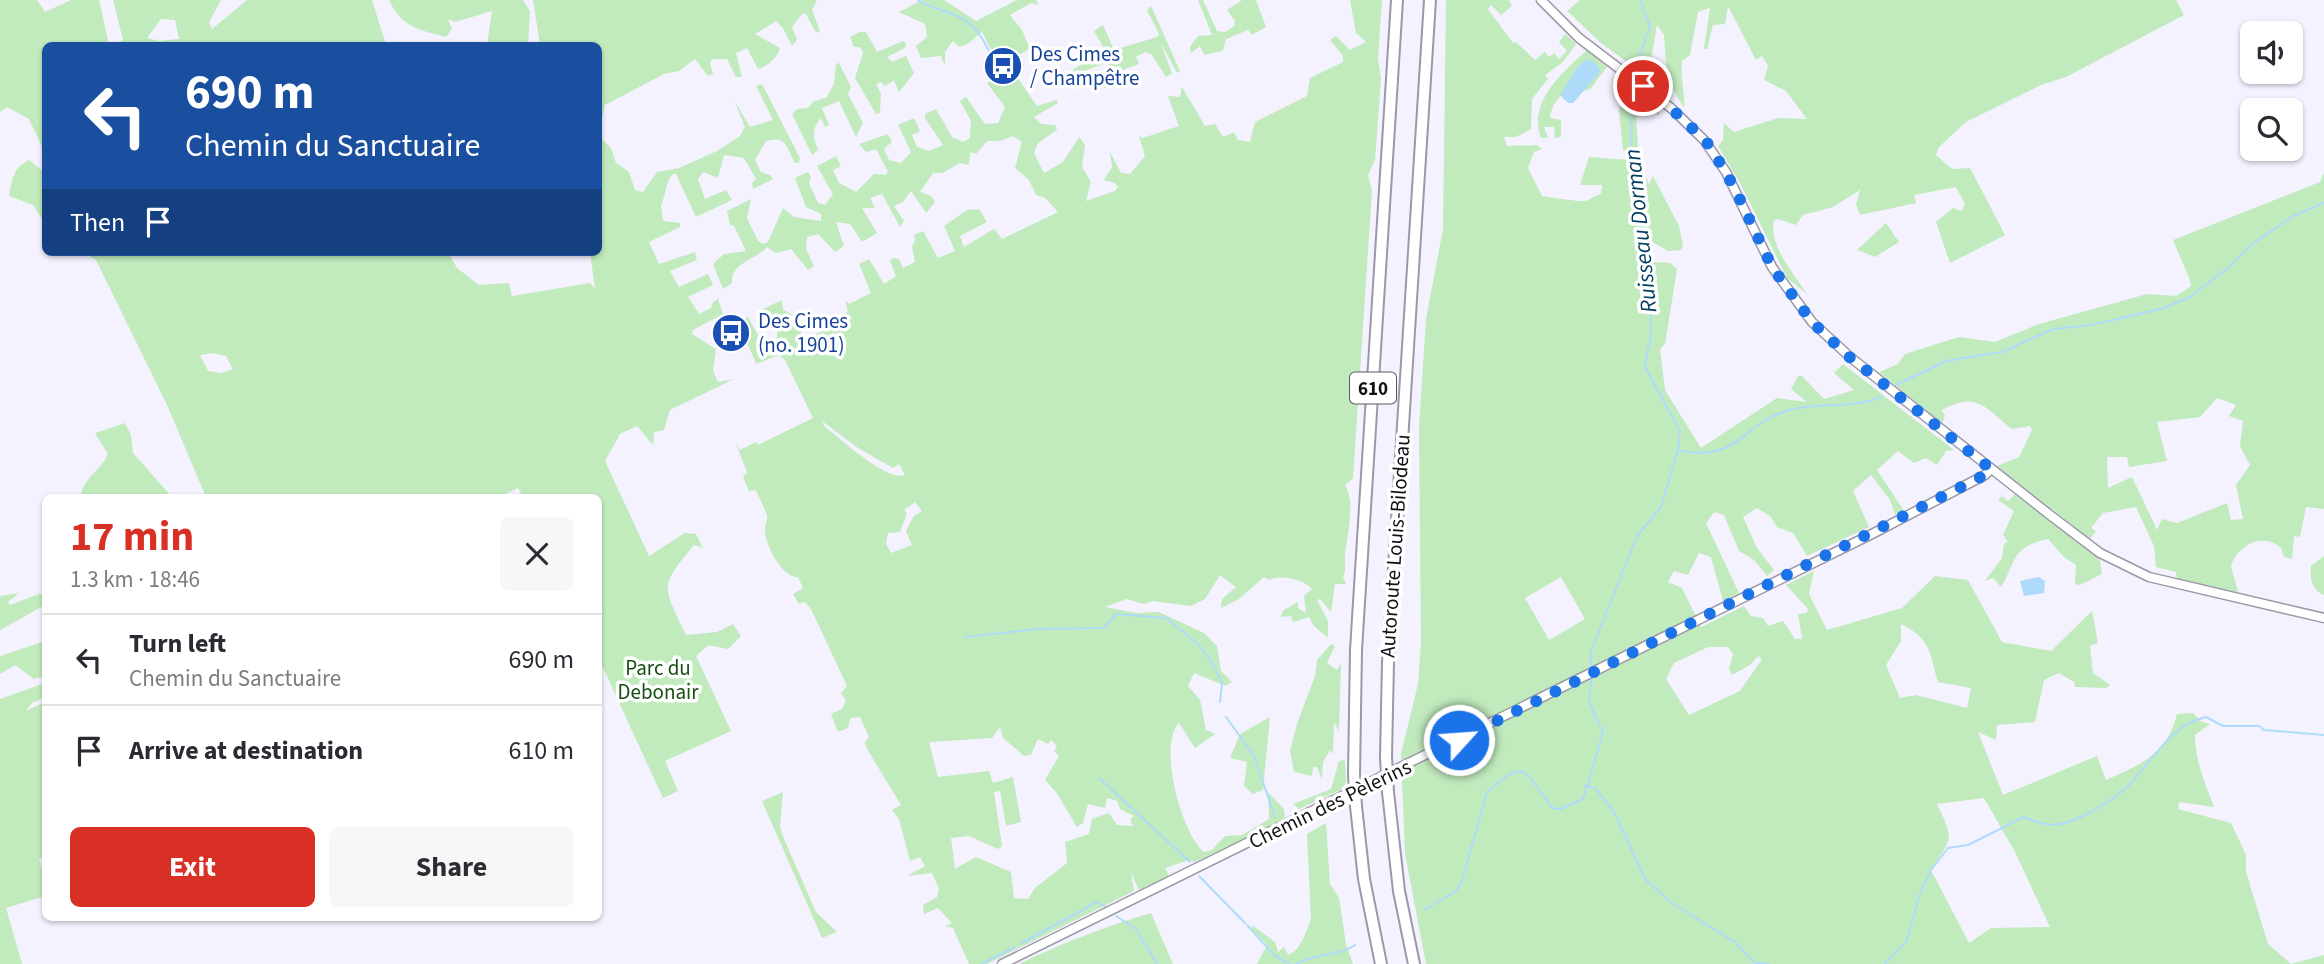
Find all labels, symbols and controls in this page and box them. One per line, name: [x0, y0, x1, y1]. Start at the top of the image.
map controls: [2240, 21, 2303, 161]
button: sound: [2240, 21, 2303, 84]
place label: Des Cimes / Champêtre: [1030, 39, 1139, 93]
bus stop icon: Des Cimes / Champêtre: [982, 45, 1024, 87]
pin: [1613, 56, 1673, 116]
text: 690 m: [185, 58, 314, 128]
icon: arrive: [1624, 67, 1662, 105]
icon: left: [70, 70, 161, 161]
button: search: [2240, 98, 2303, 161]
text: Chemin du Sanctuaire: [185, 123, 480, 169]
water label: Ruisseau Dorman: [1615, 147, 1666, 315]
icon: arrive: [139, 203, 177, 241]
text: Then: [70, 204, 125, 241]
place label: Des Cimes (no. 1901): [758, 306, 848, 360]
bus stop icon: Des Cimes (no. 1901): [710, 312, 752, 354]
road number: 610: [1350, 372, 1396, 404]
street label: Autoroute Louis-Bilodeau: [1372, 433, 1418, 659]
text: 17 min: [70, 507, 194, 567]
button: close: [500, 517, 574, 591]
text: 1.3 km · 18:46: [70, 563, 200, 596]
text: Turn left: [129, 625, 226, 662]
icon: left: [70, 641, 108, 679]
text: 690 m: [508, 641, 574, 678]
park label: Parc du Debonair: [618, 653, 699, 707]
text: Chemin du Sanctuaire: [129, 662, 341, 695]
position arrow: [1422, 703, 1496, 777]
icon: arrive: [70, 732, 108, 770]
text: Arrive at destination: [129, 732, 363, 769]
text: 610 m: [508, 732, 574, 769]
street label: Chemin des Pèlerins: [1244, 752, 1417, 856]
button: Exit: [70, 827, 315, 907]
button: Share: [329, 827, 574, 907]

